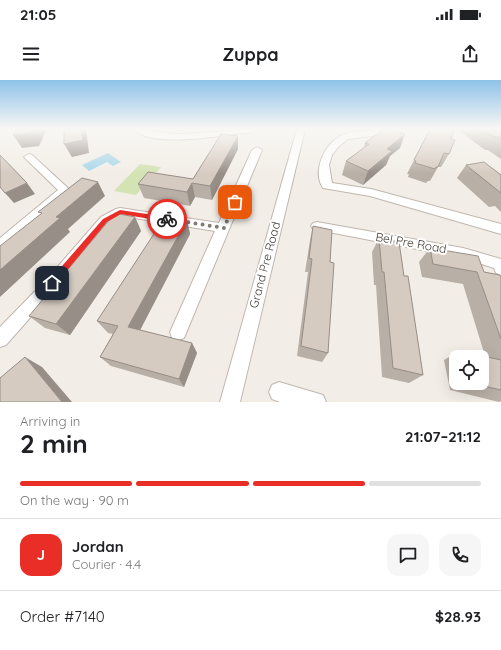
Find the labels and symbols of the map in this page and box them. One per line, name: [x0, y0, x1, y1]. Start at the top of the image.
pin: [218, 185, 252, 219]
courier: [147, 199, 187, 239]
street label: Grand Pre Road: [246, 220, 283, 310]
street label: Bel Pre Road: [374, 229, 448, 256]
pin: [35, 266, 69, 300]

